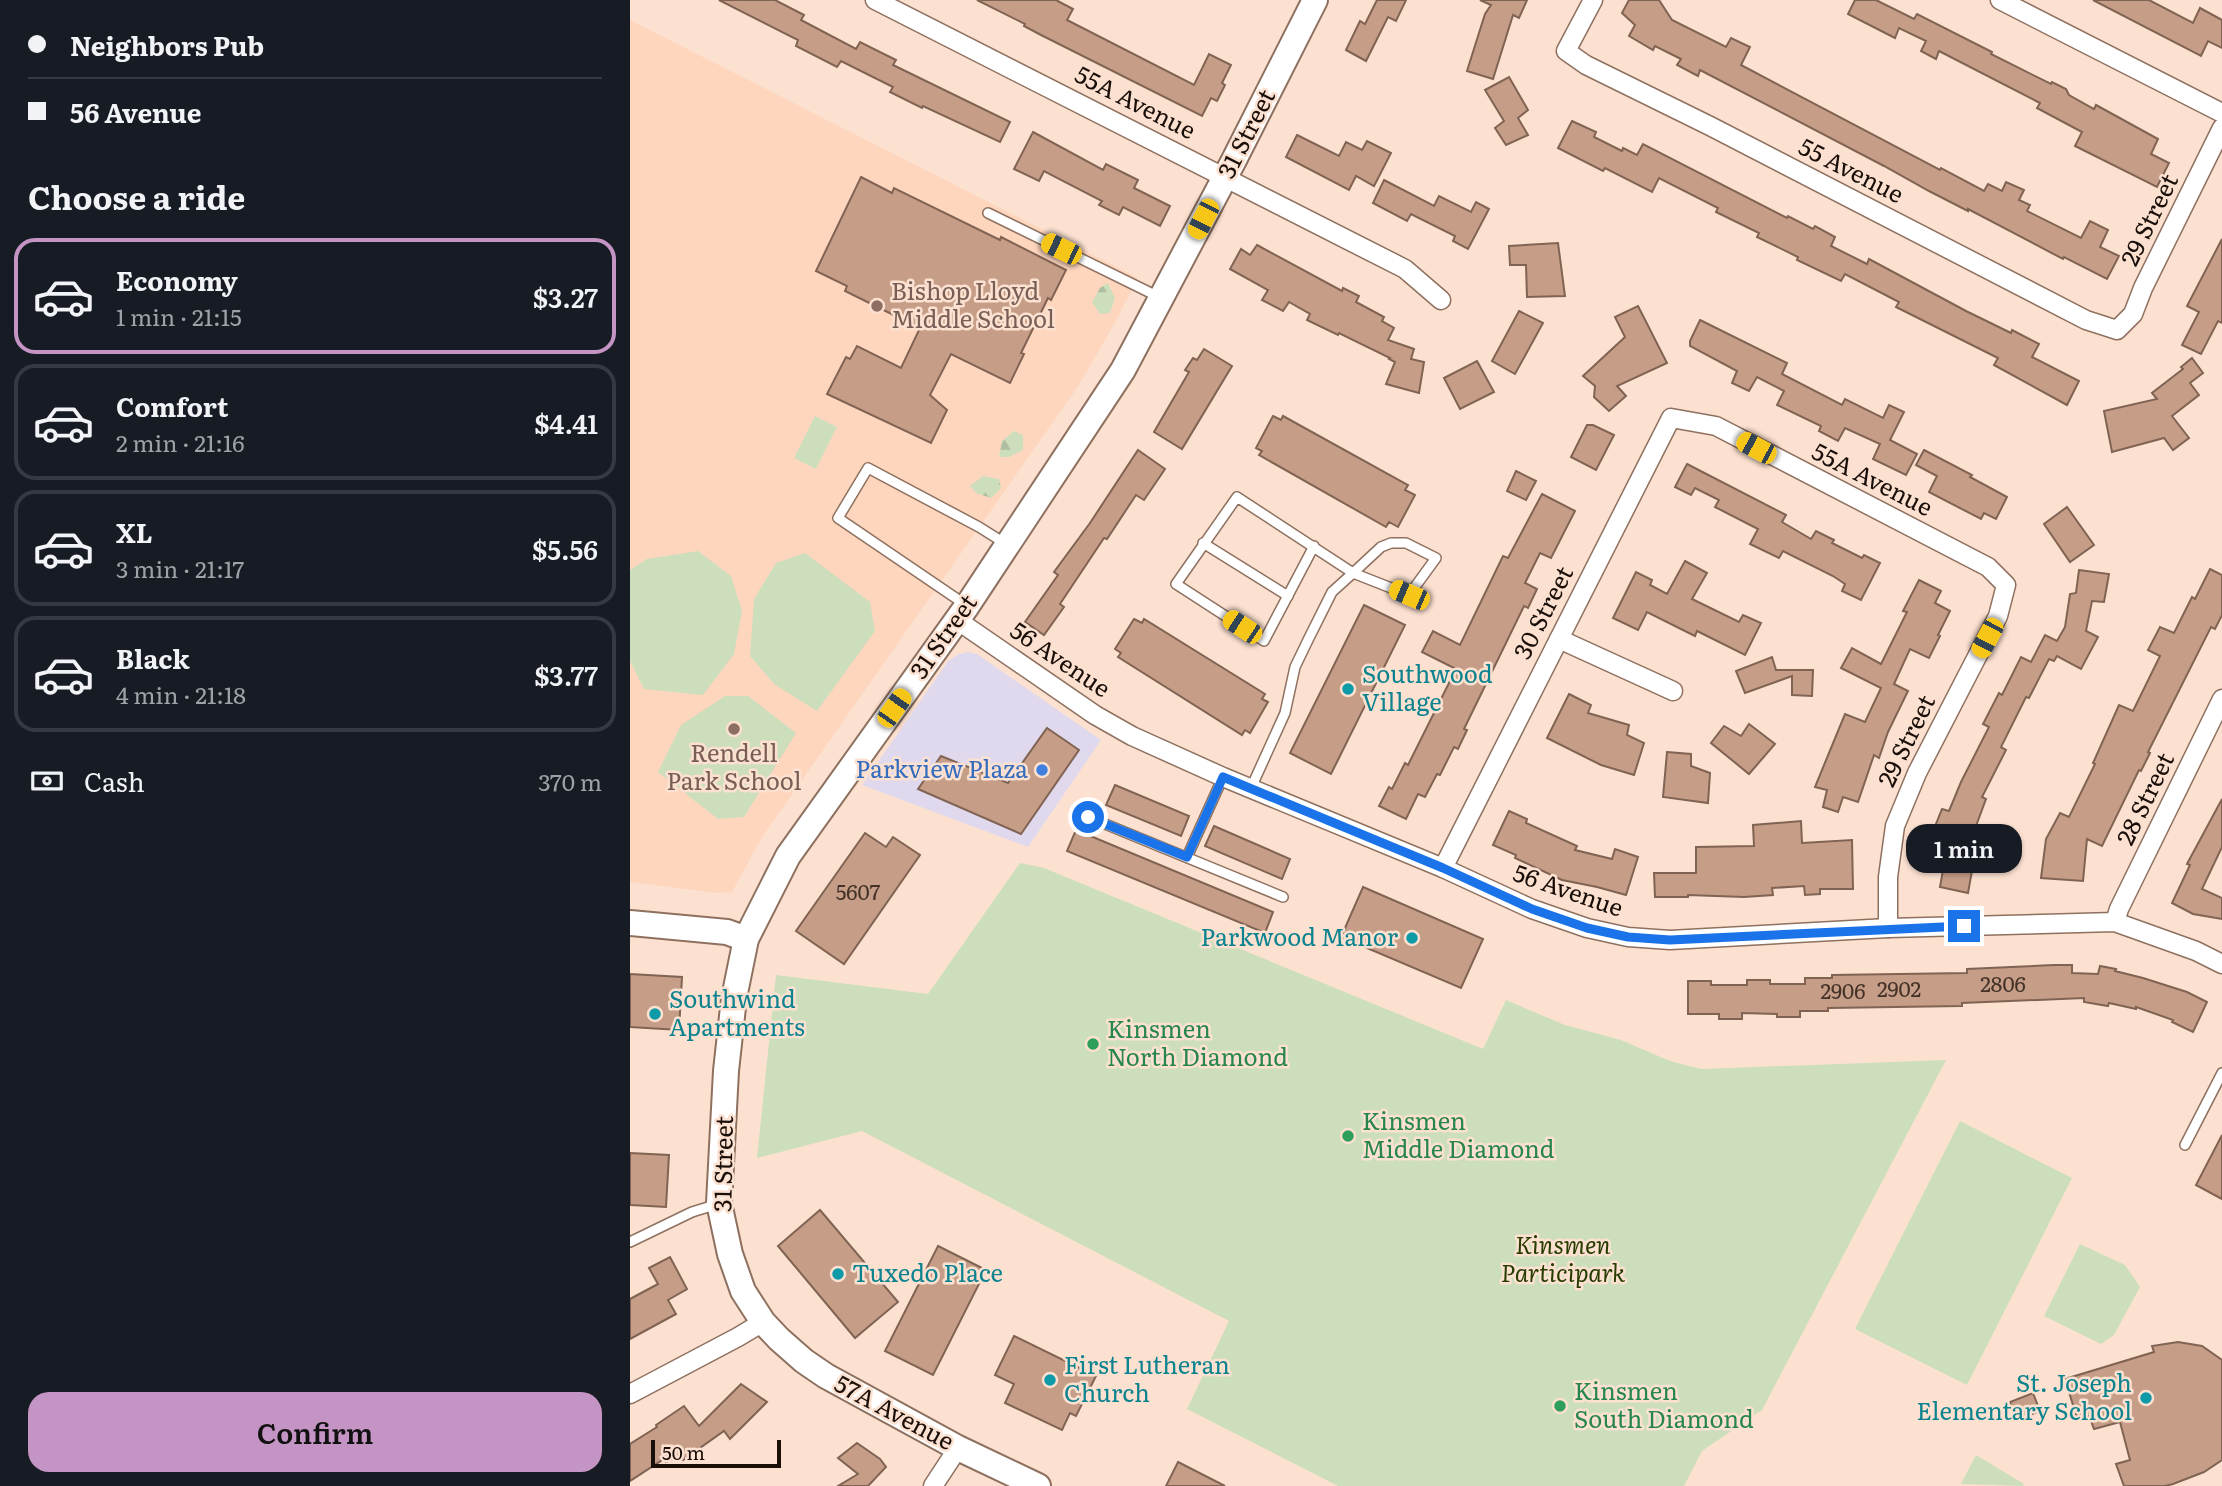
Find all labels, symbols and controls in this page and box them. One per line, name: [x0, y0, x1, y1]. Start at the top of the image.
text: Neighbors Pub: [70, 25, 264, 64]
street label: 55A Avenue: [1070, 55, 1202, 146]
street label: 31 Street: [1207, 82, 1282, 184]
text: 56 Avenue: [70, 92, 202, 131]
street label: 55 Avenue: [1794, 127, 1911, 210]
street label: 29 Street: [2111, 167, 2185, 271]
text: Choose a ride: [28, 172, 245, 220]
car: [1185, 196, 1222, 242]
car: [1038, 230, 1085, 268]
text: Economy: [116, 260, 238, 299]
icon: car: [32, 265, 95, 328]
place label: Bishop Lloyd Middle School: [891, 272, 1055, 335]
text: $3.27: [533, 277, 598, 316]
marker: Bishop Lloyd Middle School: [869, 298, 885, 314]
text: 1 min · 21:15: [116, 299, 242, 333]
text: Comfort: [116, 386, 228, 425]
icon: car: [32, 391, 95, 454]
text: $4.41: [534, 403, 598, 442]
text: 2 min · 21:16: [116, 425, 245, 459]
car: [1733, 429, 1780, 467]
street label: 55A Avenue: [1807, 432, 1939, 523]
text: XL: [116, 512, 153, 551]
icon: car: [32, 517, 95, 580]
text: $5.56: [532, 529, 598, 568]
text: 3 min · 21:17: [116, 551, 244, 585]
street label: 30 Street: [1503, 559, 1580, 665]
car: [1386, 577, 1433, 613]
street label: 31 Street: [900, 586, 984, 685]
car: [1219, 607, 1266, 647]
street label: 56 Avenue: [1004, 612, 1119, 704]
car: [1968, 615, 2007, 661]
text: Black: [116, 638, 190, 677]
icon: car: [32, 643, 95, 706]
text: $3.77: [534, 655, 598, 694]
place label: Southwood Village: [1362, 655, 1493, 718]
text: 4 min · 21:18: [116, 677, 246, 711]
marker: Southwood Village: [1340, 681, 1356, 697]
car: [874, 685, 915, 731]
street label: 29 Street: [1868, 688, 1942, 792]
marker: Rendell Park School: [726, 721, 742, 737]
place label: Rendell Park School: [666, 734, 802, 797]
street label: 28 Street: [2106, 746, 2181, 850]
place label: Parkview Plaza: [856, 750, 1028, 785]
text: Cash: [84, 761, 145, 800]
icon: cash: [28, 762, 66, 800]
marker: Parkview Plaza: [1034, 762, 1050, 778]
text: 370 m: [538, 764, 602, 798]
route start: [1072, 801, 1104, 833]
callout: 1 min: [1906, 824, 2022, 874]
text: 1 min: [1934, 831, 1994, 865]
street label: 56 Avenue: [1509, 854, 1628, 924]
house number: 5607: [836, 875, 881, 906]
route end: [1948, 910, 1980, 942]
place label: Parkwood Manor: [1201, 918, 1399, 953]
marker: Parkwood Manor: [1404, 930, 1420, 946]
house number: 2806: [1980, 967, 2026, 998]
house number: 2902: [1877, 972, 1921, 1003]
house number: 2906: [1820, 974, 1866, 1005]
place label: Southwind Apartments: [669, 980, 805, 1043]
marker: Southwind Apartments: [647, 1006, 663, 1022]
place label: Kinsmen North Diamond: [1107, 1010, 1288, 1073]
marker: Kinsmen North Diamond: [1085, 1036, 1101, 1052]
place label: Kinsmen Middle Diamond: [1362, 1102, 1555, 1165]
street label: 31 Street: [703, 1115, 740, 1212]
marker: Kinsmen Middle Diamond: [1340, 1128, 1356, 1144]
park label: Kinsmen Participark: [1501, 1226, 1626, 1289]
place label: Tuxedo Place: [852, 1254, 1003, 1289]
marker: Tuxedo Place: [830, 1266, 846, 1282]
place label: First Lutheran Church: [1064, 1346, 1230, 1409]
place label: St. Joseph Elementary School: [1916, 1364, 2132, 1427]
street label: 57A Avenue: [829, 1365, 961, 1457]
marker: First Lutheran Church: [1042, 1372, 1058, 1388]
place label: Kinsmen South Diamond: [1574, 1372, 1754, 1435]
marker: St. Joseph Elementary School: [2138, 1390, 2154, 1406]
button: Confirm: [28, 1392, 602, 1472]
marker: Kinsmen South Diamond: [1552, 1398, 1568, 1414]
scale bar: [651, 1437, 780, 1469]
text: 50 m: [662, 1438, 705, 1466]

